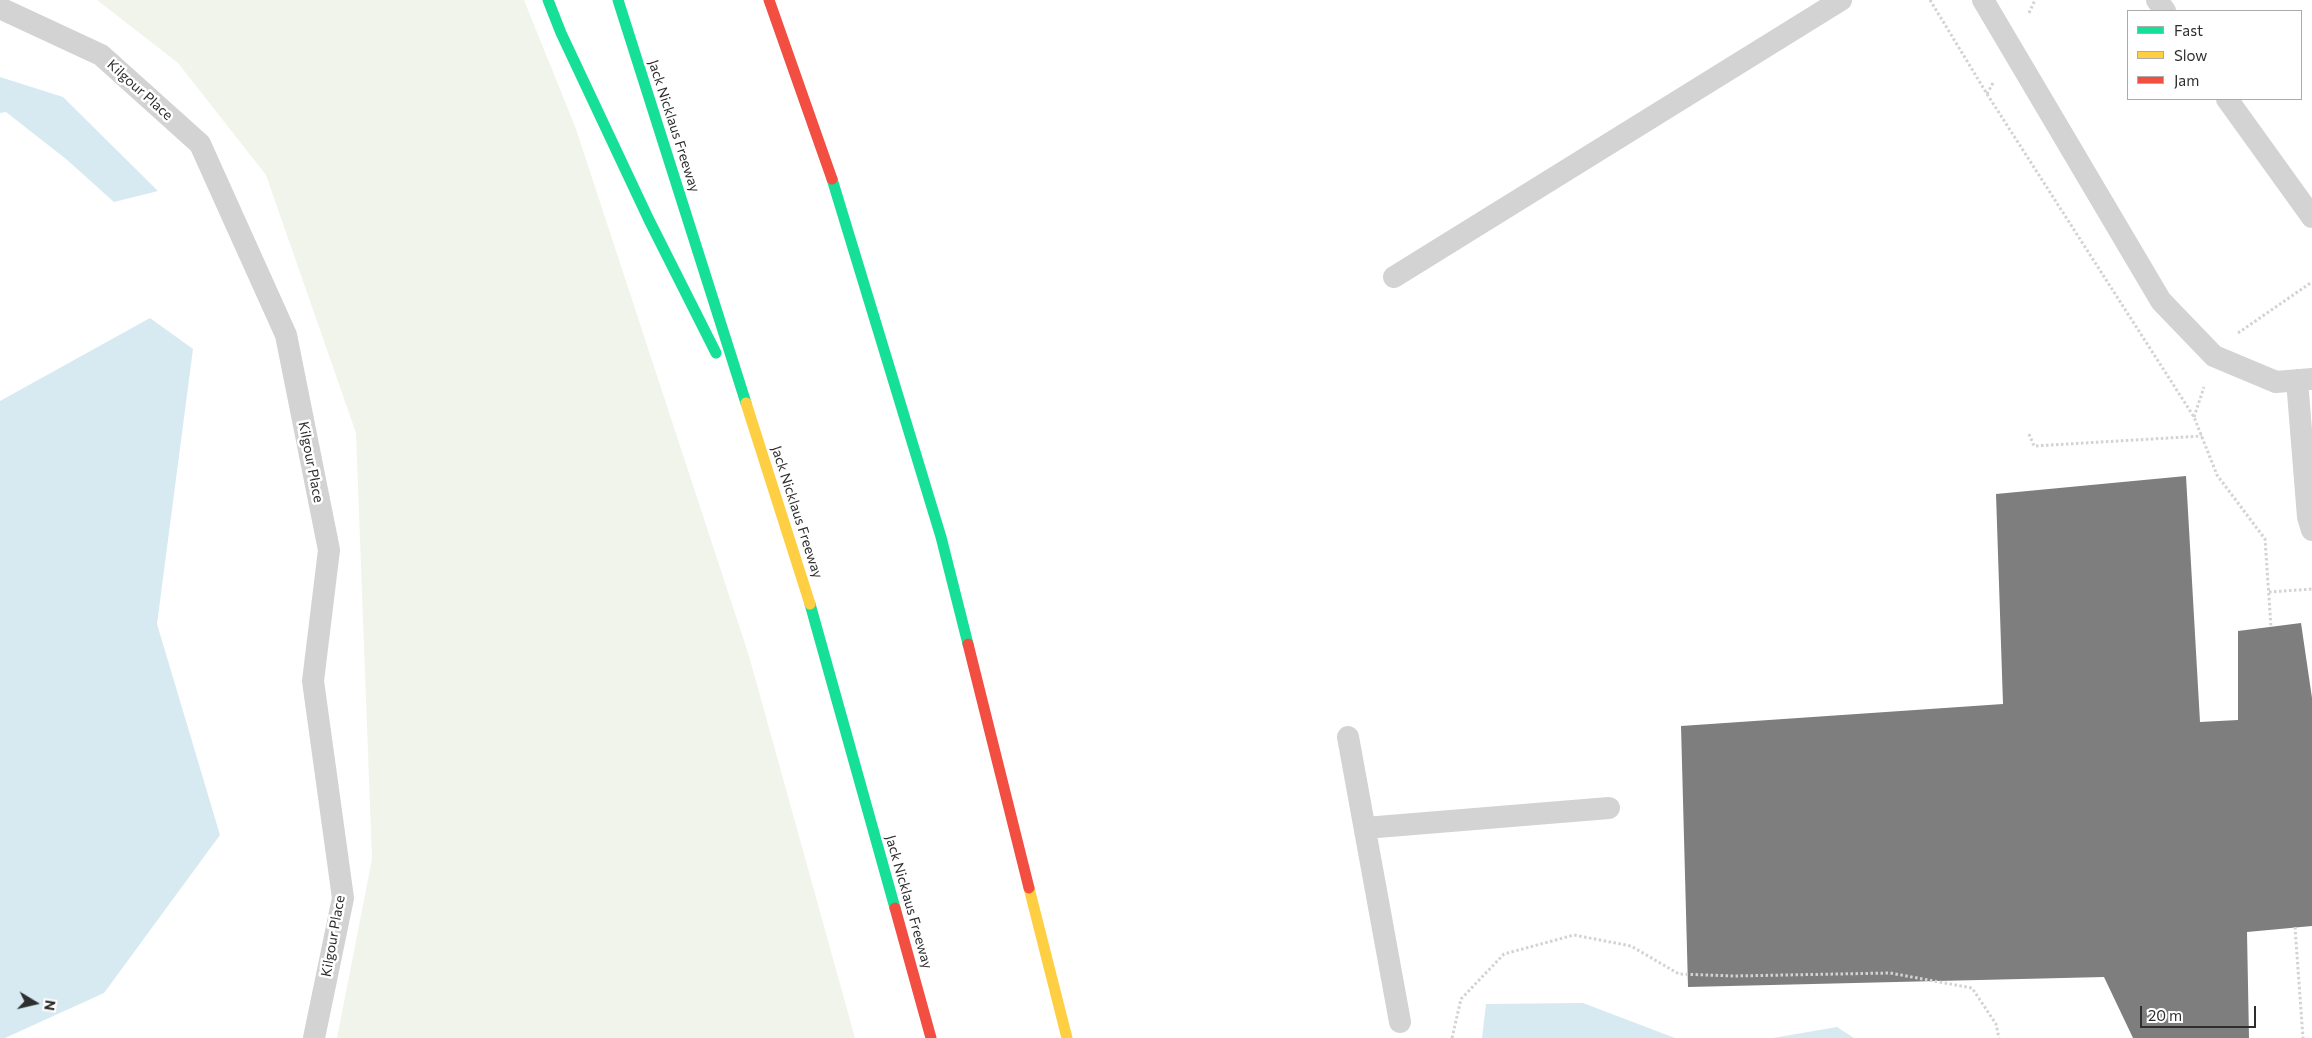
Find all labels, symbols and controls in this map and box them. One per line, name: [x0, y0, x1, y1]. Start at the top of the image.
legend: [2127, 10, 2302, 100]
text: Fast: [2174, 21, 2203, 39]
text: Slow: [2174, 46, 2207, 64]
street label: Kilgour Place: [104, 56, 176, 124]
street label: Jack Nicklaus Freeway: [645, 58, 703, 194]
text: Jam: [2174, 71, 2199, 89]
street label: Kilgour Place: [295, 420, 327, 504]
street label: Jack Nicklaus Freeway: [768, 444, 826, 580]
street label: Jack Nicklaus Freeway: [882, 833, 936, 971]
street label: Kilgour Place: [318, 894, 348, 978]
north arrow: [10, 978, 60, 1028]
scale bar: [2142, 996, 2258, 1028]
text: N: [41, 999, 60, 1012]
text: 20 m: [2148, 1006, 2182, 1024]

